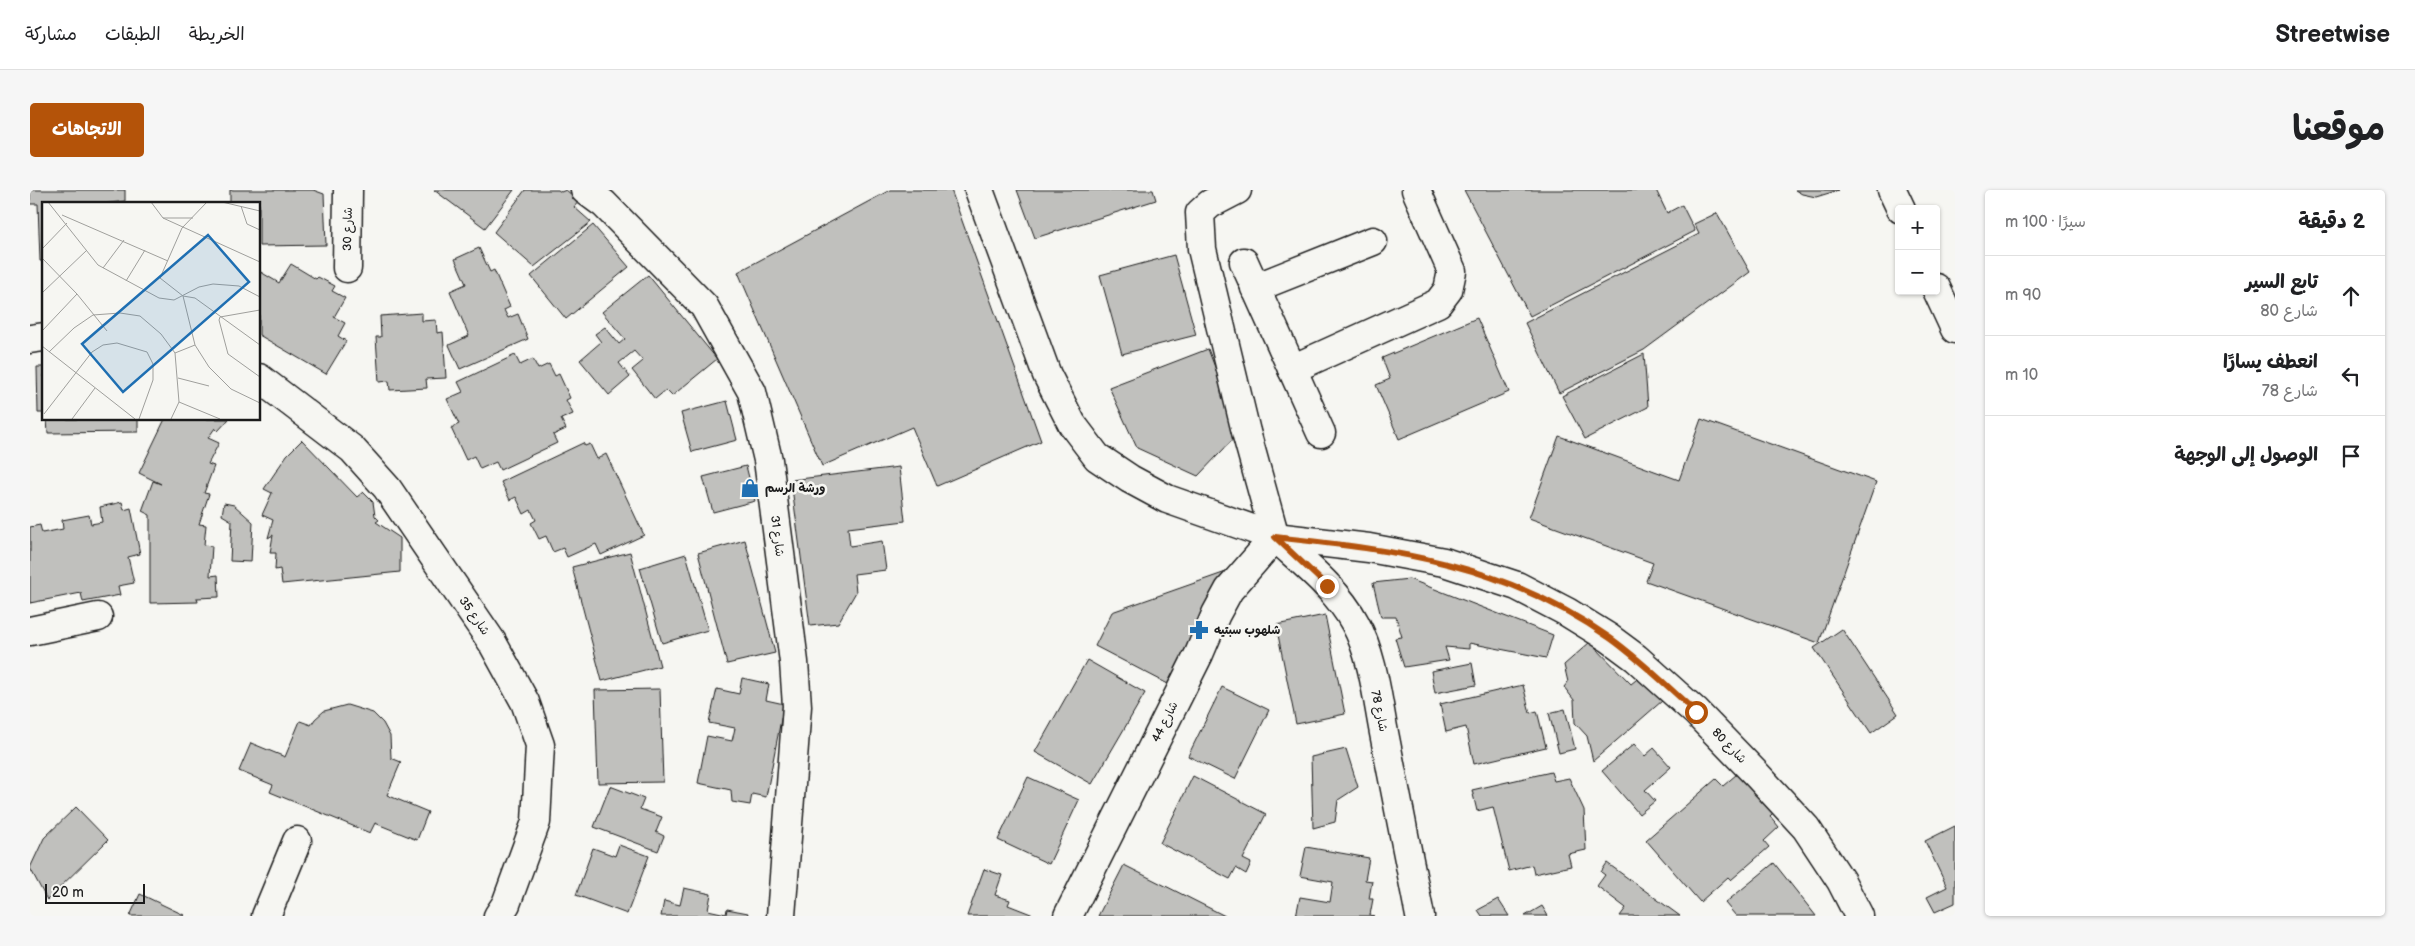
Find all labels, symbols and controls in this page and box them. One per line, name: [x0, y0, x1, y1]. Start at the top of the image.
text: Streetwise: [2276, 20, 2390, 49]
text: مشاركة: [25, 24, 77, 45]
text: الطبقات: [105, 24, 161, 45]
text: الخريطة: [189, 24, 245, 45]
button: الاتجاهات: [30, 103, 144, 157]
text: موقعنا: [2292, 108, 2385, 151]
inset map: [42, 202, 260, 420]
map controls: [1895, 205, 1940, 295]
button: +: [1895, 205, 1940, 250]
street label: شارع 30: [340, 207, 357, 251]
text: 2 دقيقة: [2298, 209, 2365, 234]
text: سيرًا · 100 m: [2005, 213, 2086, 232]
button: −: [1895, 250, 1940, 295]
text: تابع السير: [2245, 271, 2318, 294]
icon: ahead: [2337, 282, 2365, 310]
text: 90 m: [2005, 286, 2041, 305]
text: شارع 80: [2260, 302, 2318, 321]
text: انعطف يسارًا: [2223, 351, 2318, 374]
icon: left: [2337, 362, 2365, 390]
text: 10 m: [2005, 366, 2038, 385]
text: شارع 78: [2262, 382, 2318, 401]
icon: arrive: [2337, 442, 2365, 470]
text: الوصول إلى الوجهة: [2174, 444, 2318, 467]
shop icon: ورشة الرسم: [739, 477, 761, 499]
place label: ورشة الرسم: [765, 481, 825, 497]
street label: شارع 31: [766, 515, 787, 558]
route end: [1316, 575, 1339, 598]
street label: شارع 35: [455, 594, 493, 639]
pharmacy icon: شلهوب سبتيه: [1188, 619, 1210, 641]
place label: شلهوب سبتيه: [1214, 623, 1280, 638]
street label: شارع 78: [1366, 689, 1391, 733]
street label: شارع 44: [1148, 699, 1183, 745]
route start: [1685, 701, 1708, 724]
street label: شارع 80: [1708, 725, 1749, 767]
scale bar: [45, 881, 145, 904]
text: 20 m: [52, 884, 84, 901]

